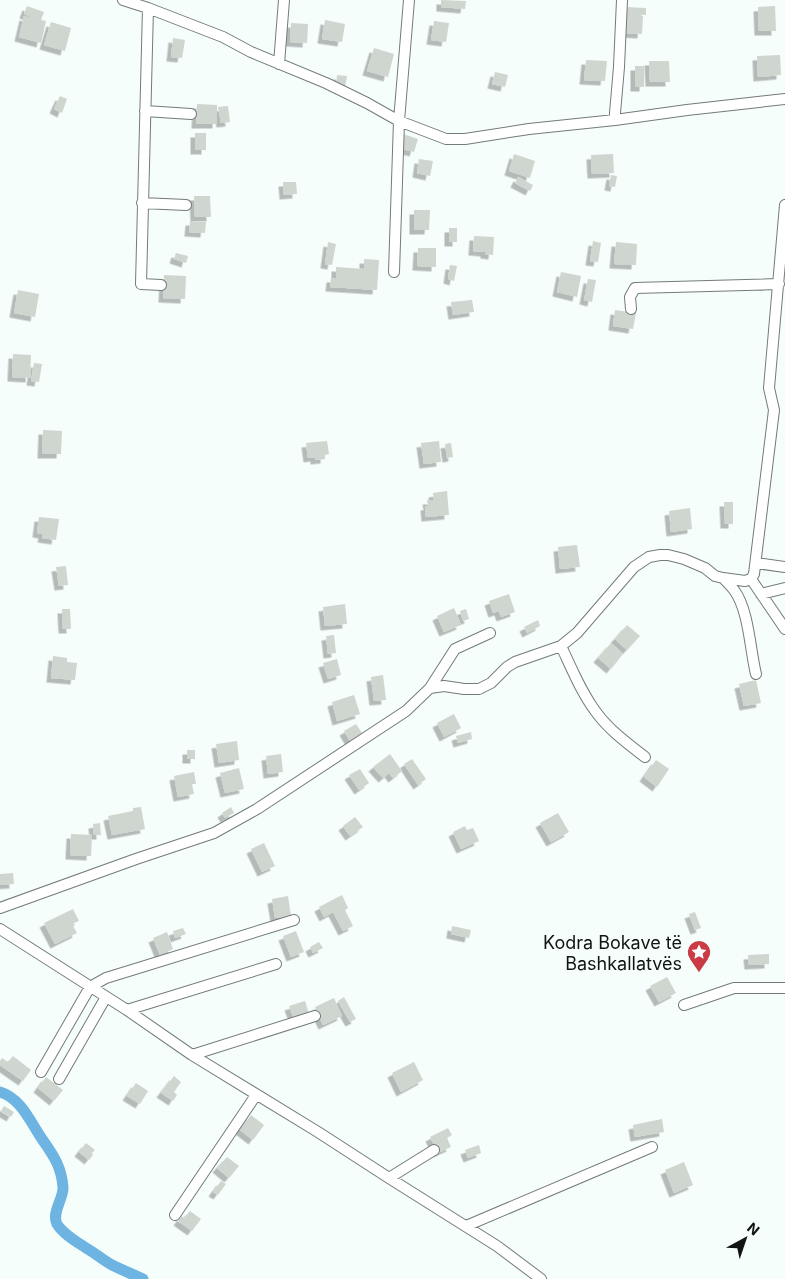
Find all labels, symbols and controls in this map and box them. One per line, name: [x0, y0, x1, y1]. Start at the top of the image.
place label: Kodra Bokave të Bashkallatvës: [543, 932, 682, 974]
place icon: Kodra Bokave të Bashkallatvës: [686, 939, 712, 973]
north arrow: [720, 1214, 770, 1264]
text: N: [744, 1219, 763, 1239]

